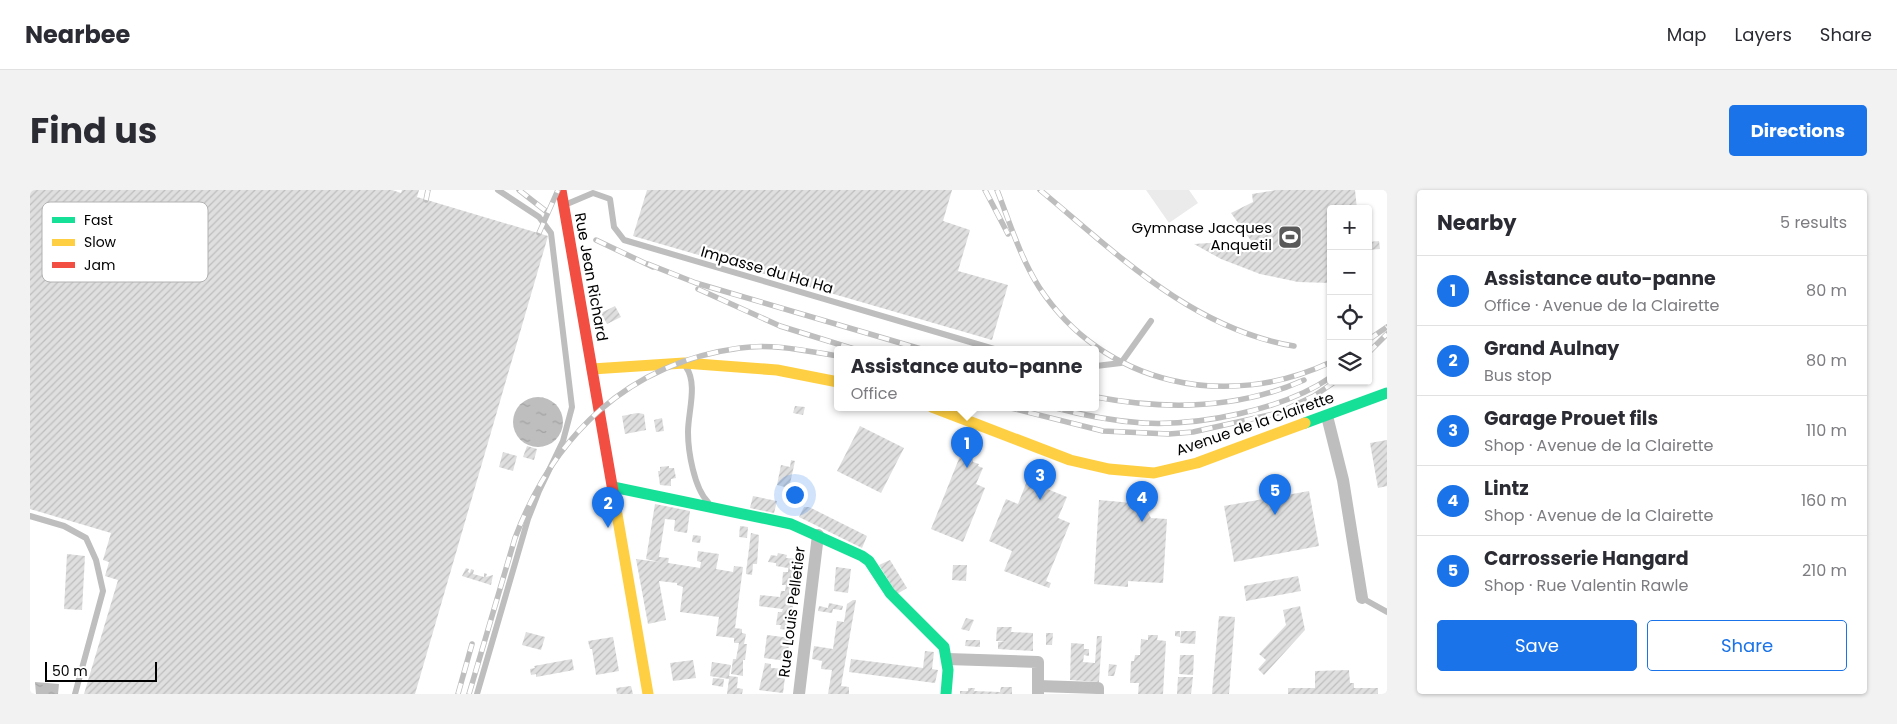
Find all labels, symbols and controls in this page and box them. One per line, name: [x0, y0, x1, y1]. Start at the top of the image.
text: Nearbee: [25, 18, 130, 51]
text: Map: [1667, 22, 1707, 47]
text: Layers: [1735, 22, 1792, 47]
text: Share: [1820, 22, 1872, 47]
button: Directions: [1729, 105, 1867, 156]
text: Find us: [30, 106, 157, 155]
legend: [42, 202, 208, 282]
map controls: [1327, 205, 1372, 385]
button: +: [1327, 205, 1372, 250]
text: Nearby: [1437, 208, 1517, 237]
text: Fast: [84, 210, 113, 230]
street label: Rue Jean Richard: [570, 211, 613, 343]
text: 5 results: [1780, 211, 1847, 234]
place label: Gymnase Jacques Anquetil: [1131, 217, 1272, 255]
sports icon: Gymnase Jacques Anquetil: [1277, 224, 1303, 250]
text: Slow: [84, 232, 117, 252]
street label: Impasse du Ha Ha: [698, 241, 836, 299]
button: −: [1327, 250, 1372, 295]
text: Jam: [84, 255, 115, 275]
text: Assistance auto-panne: [1484, 265, 1716, 292]
text: 1: [1450, 279, 1456, 302]
text: 80 m: [1806, 279, 1847, 302]
text: Office · Avenue de la Clairette: [1484, 294, 1720, 317]
button: locate: [1327, 295, 1372, 340]
text: Grand Aulnay: [1484, 335, 1619, 362]
button: layers: [1327, 340, 1372, 385]
popup: [834, 346, 1099, 411]
text: 2: [1448, 349, 1458, 372]
text: 80 m: [1806, 349, 1847, 372]
text: Assistance auto-panne: [851, 353, 1082, 380]
text: Bus stop: [1484, 364, 1552, 387]
text: Office: [851, 382, 897, 405]
street label: Avenue de la Clairette: [1173, 387, 1337, 460]
text: Garage Prouet fils: [1484, 405, 1658, 432]
text: 3: [1448, 419, 1458, 442]
text: 110 m: [1806, 419, 1847, 442]
pin: 1: [951, 427, 983, 468]
text: Shop · Avenue de la Clairette: [1484, 434, 1714, 457]
pin: 3: [1024, 459, 1056, 500]
pin: 5: [1259, 474, 1291, 515]
text: Lintz: [1484, 475, 1529, 502]
pin: 4: [1126, 481, 1158, 522]
your location: [782, 482, 808, 508]
pin: 2: [592, 487, 624, 528]
text: 4: [1448, 489, 1458, 512]
text: 160 m: [1801, 489, 1847, 512]
text: Shop · Avenue de la Clairette: [1484, 504, 1714, 527]
street label: Rue Louis Pelletier: [773, 545, 810, 679]
text: Carrosserie Hangard: [1484, 545, 1689, 572]
text: 5: [1448, 559, 1458, 582]
text: 210 m: [1802, 559, 1847, 582]
text: Shop · Rue Valentin Rawle: [1484, 574, 1688, 597]
button: Save: [1437, 620, 1637, 671]
button: Share: [1647, 620, 1847, 671]
scale bar: [45, 659, 158, 682]
text: 50 m: [52, 661, 88, 681]

